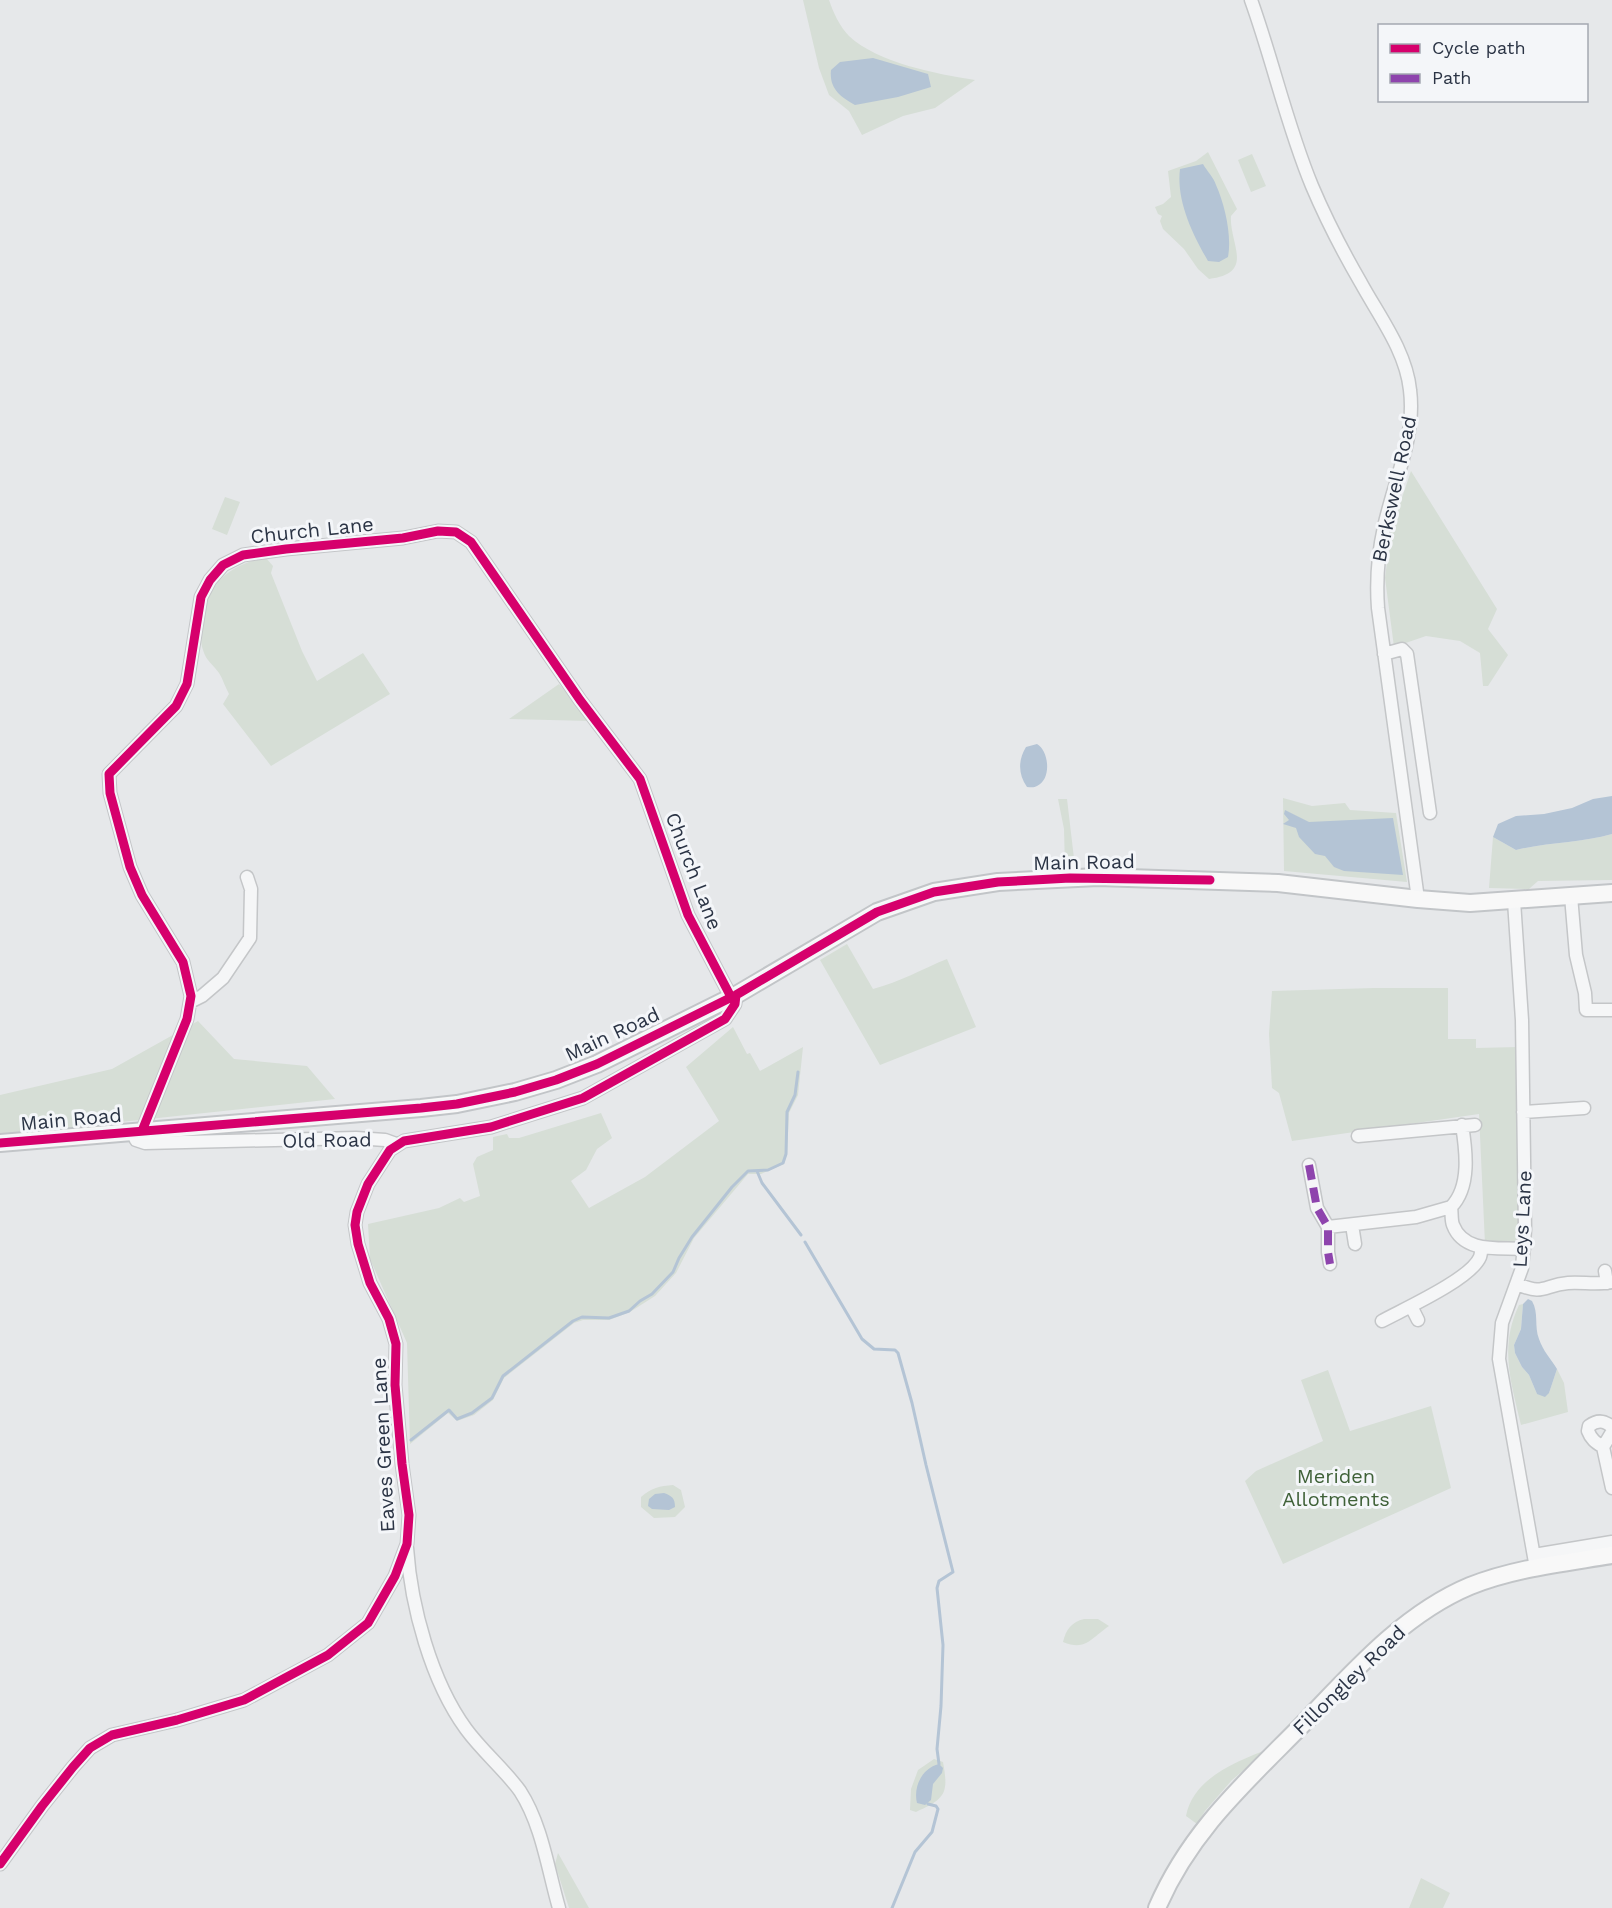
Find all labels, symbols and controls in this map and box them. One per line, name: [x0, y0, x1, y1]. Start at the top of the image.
legend: [1378, 24, 1588, 102]
text: Cycle path: [1432, 37, 1526, 58]
text: Path: [1432, 67, 1472, 88]
street label: Berkswell Road: [1367, 414, 1421, 564]
street label: Church Lane: [249, 512, 375, 548]
street label: Church Lane: [661, 809, 727, 933]
street label: Main Road: [1033, 849, 1135, 875]
street label: Main Road: [561, 1002, 663, 1066]
street label: Main Road: [19, 1103, 123, 1135]
street label: Old Road: [282, 1127, 372, 1153]
street label: Leys Lane: [1507, 1170, 1537, 1268]
street label: Eaves Green Lane: [366, 1357, 400, 1533]
park label: Meriden Allotments: [1282, 1464, 1390, 1511]
street label: Fillongley Road: [1288, 1620, 1410, 1740]

